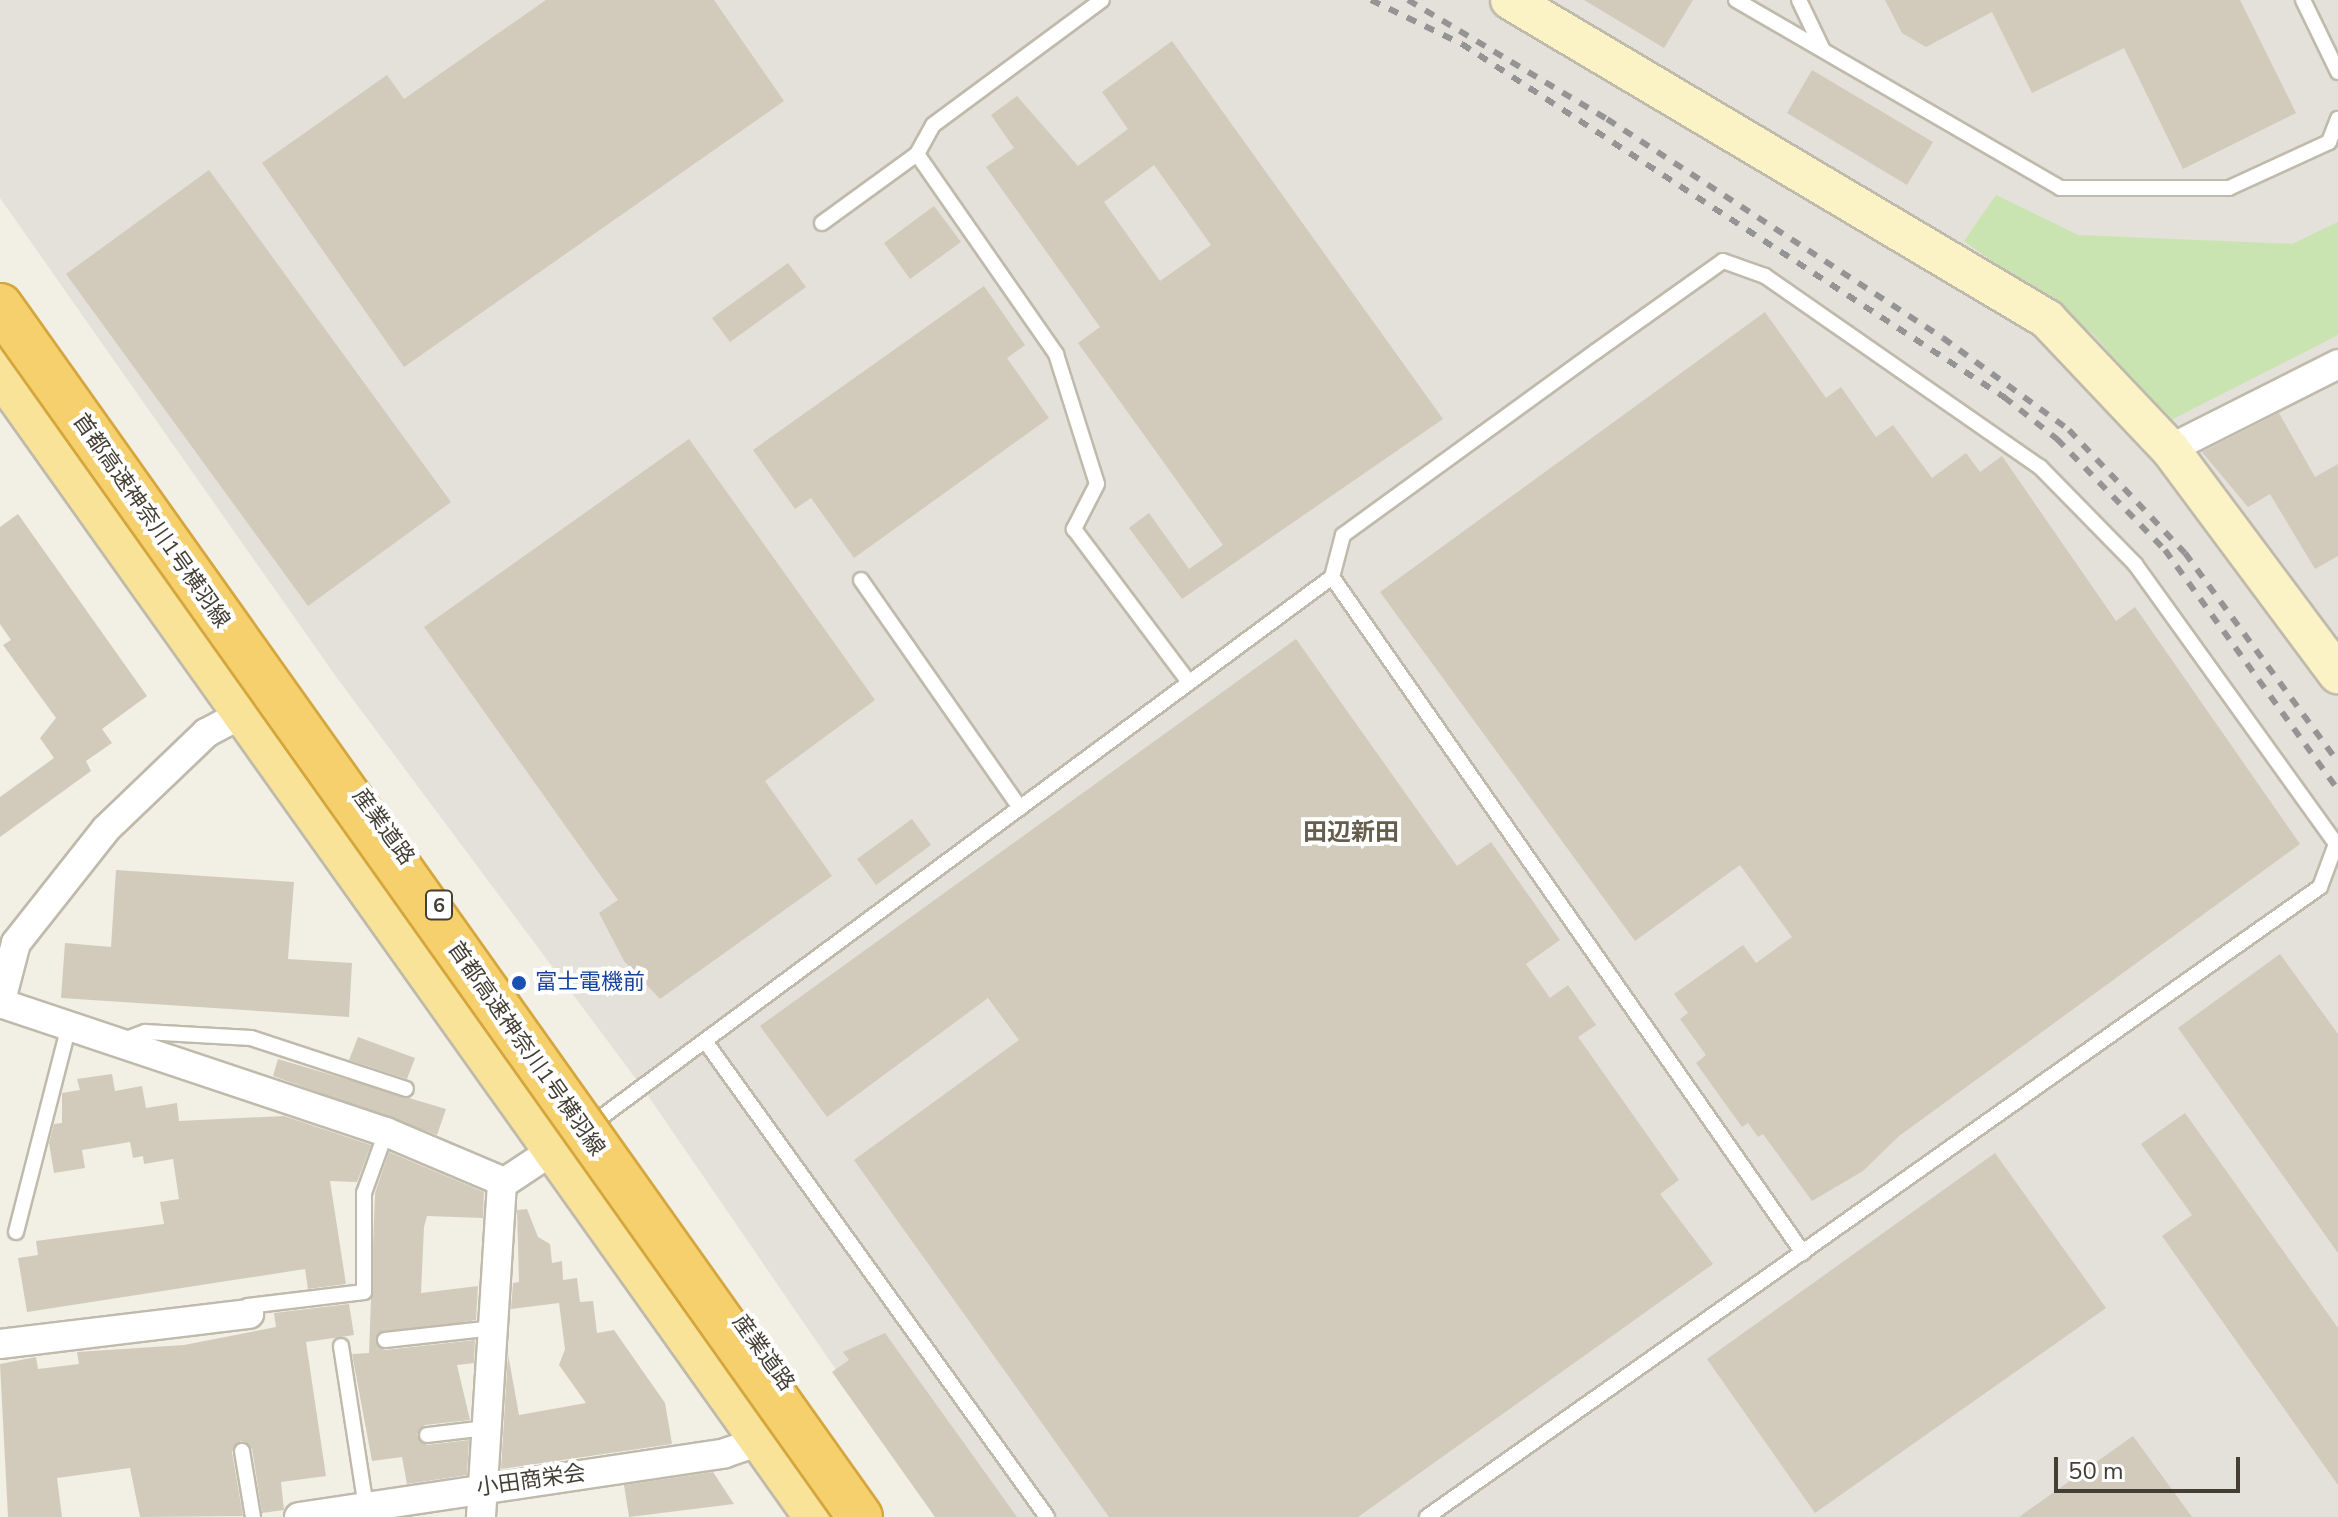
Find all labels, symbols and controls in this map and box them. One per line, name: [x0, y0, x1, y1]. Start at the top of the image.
street label: 首都高速神奈川1号横羽線: [67, 409, 235, 633]
street label: 産業道路: [346, 784, 420, 870]
district label: 田辺新田: [1303, 819, 1399, 847]
road number: 6: [425, 889, 453, 921]
street label: 首都高速神奈川1号横羽線: [442, 937, 610, 1161]
place label: 富士電機前: [535, 970, 645, 996]
marker: 富士電機前: [510, 974, 528, 992]
street label: 産業道路: [726, 1310, 800, 1396]
scale bar: [2058, 1441, 2244, 1491]
text: 50 m: [2068, 1455, 2124, 1487]
street label: 小田商栄会: [475, 1460, 587, 1502]

